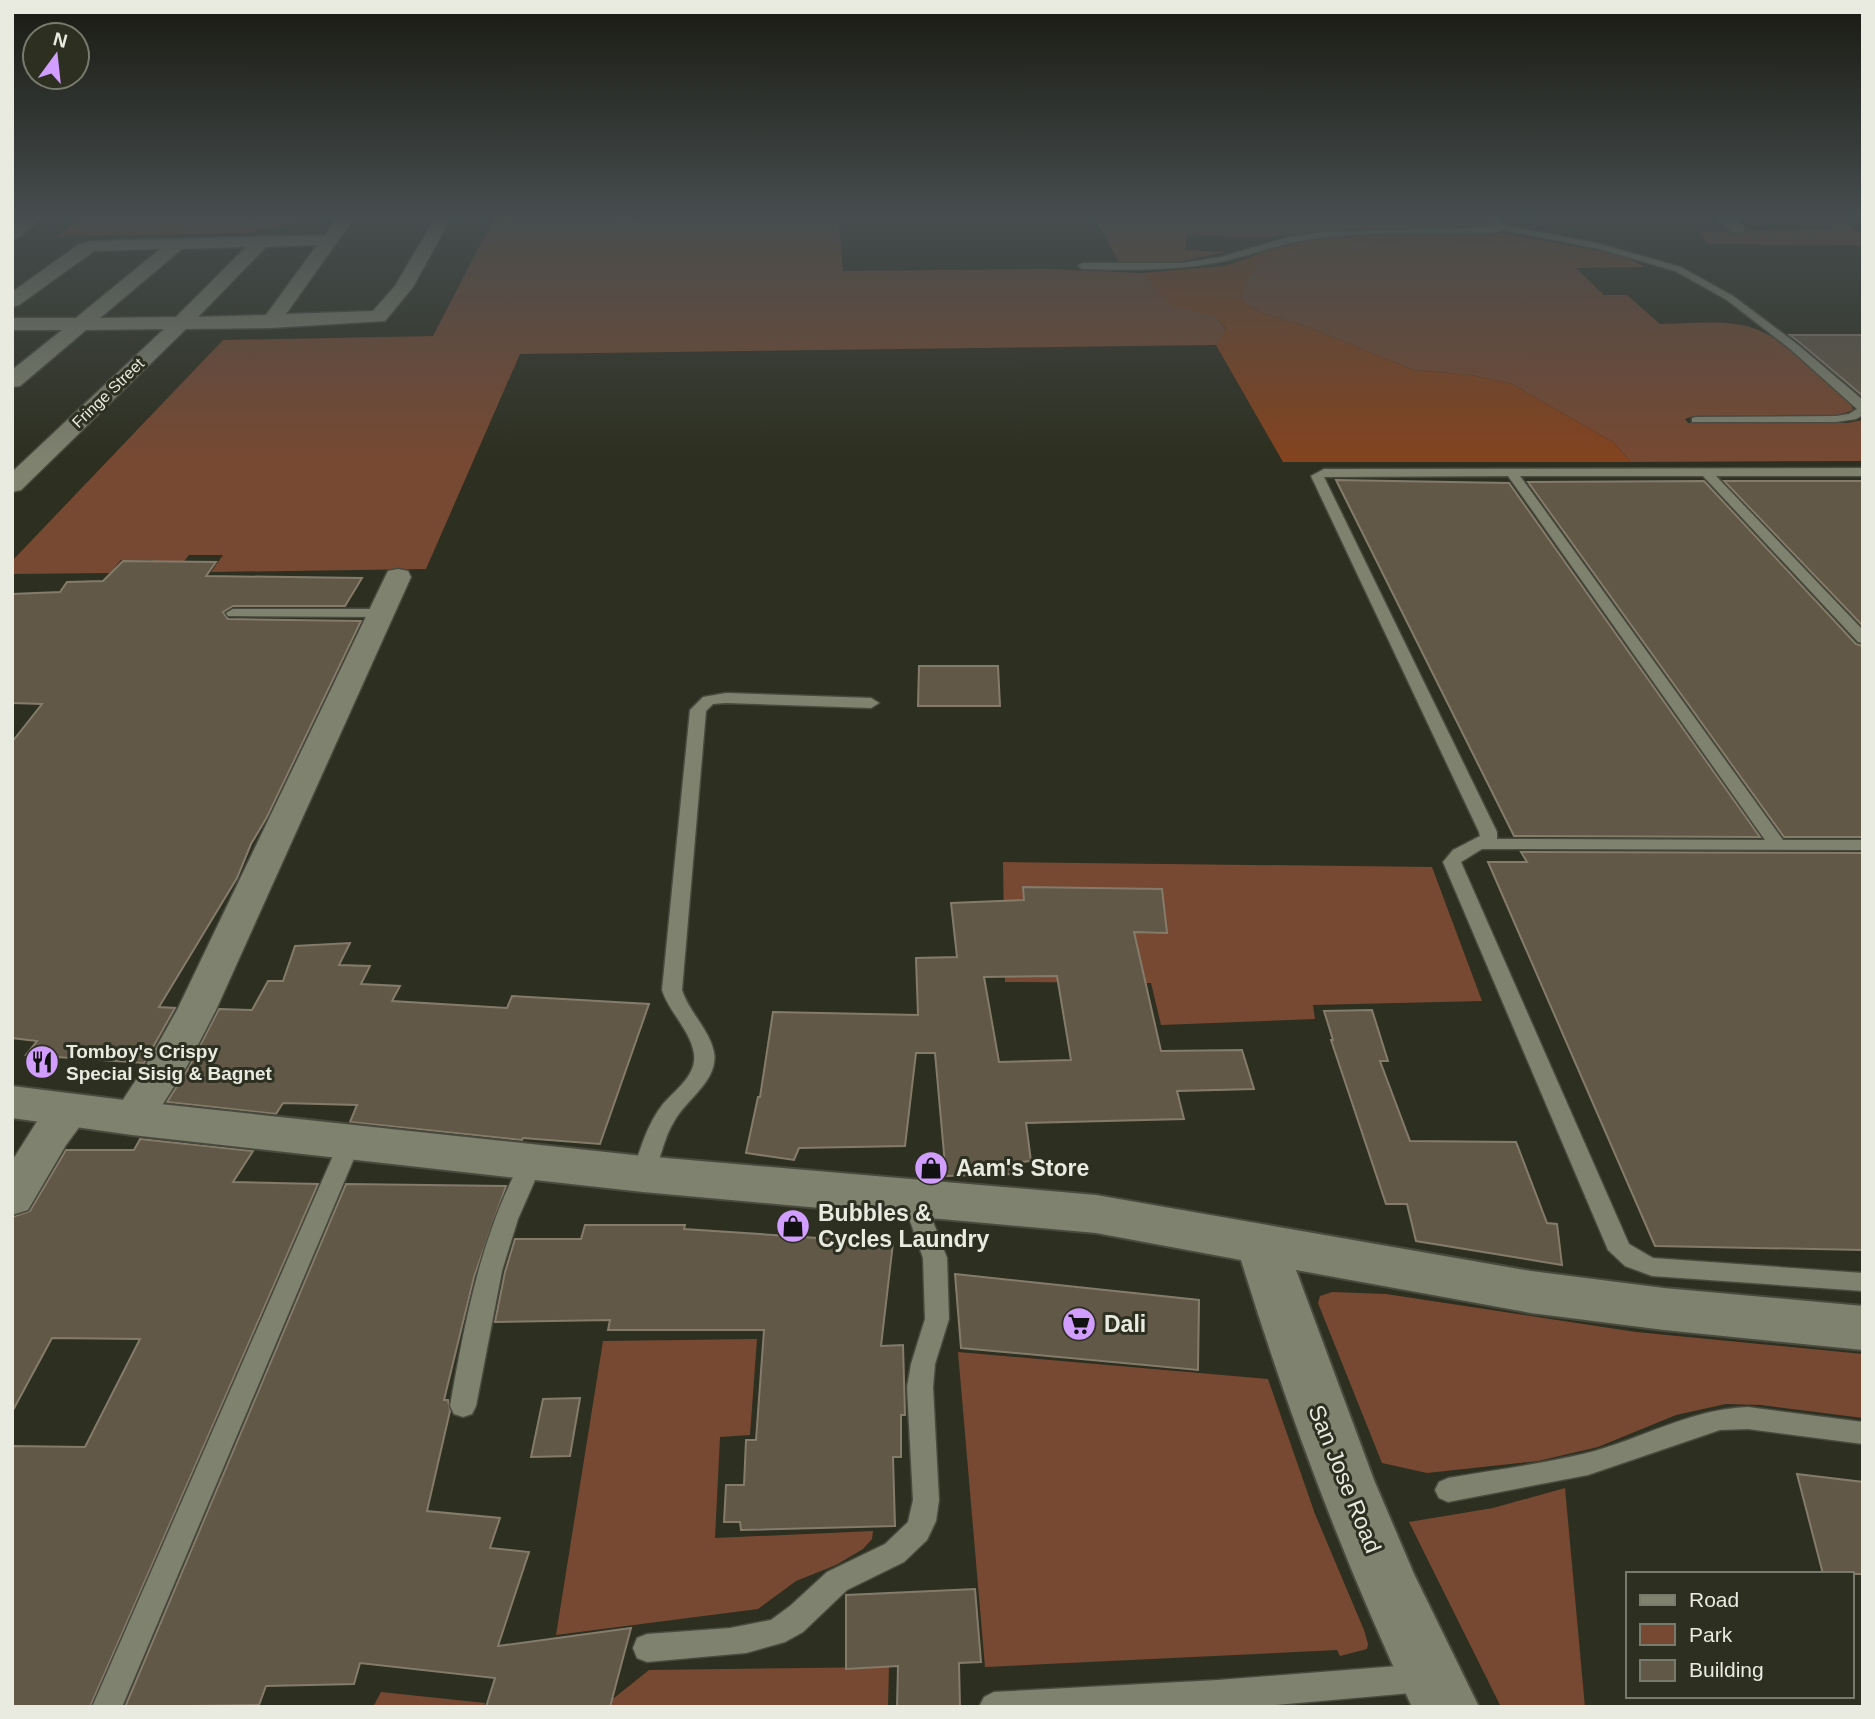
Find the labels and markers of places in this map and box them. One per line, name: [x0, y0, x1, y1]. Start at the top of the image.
place label: Tomboy's Crispy Special Sisig & Bagnet: [66, 1041, 273, 1084]
restaurant icon: Tomboy's Crispy Special Sisig & Bagnet: [23, 1043, 61, 1081]
shop icon: Aam's Store: [912, 1149, 950, 1187]
place label: Aam's Store: [956, 1155, 1089, 1181]
place label: Bubbles & Cycles Laundry: [818, 1200, 989, 1252]
shop icon: Bubbles & Cycles Laundry: [774, 1207, 812, 1245]
supermarket icon: Dali: [1060, 1305, 1098, 1343]
place label: Dali: [1104, 1311, 1146, 1337]

